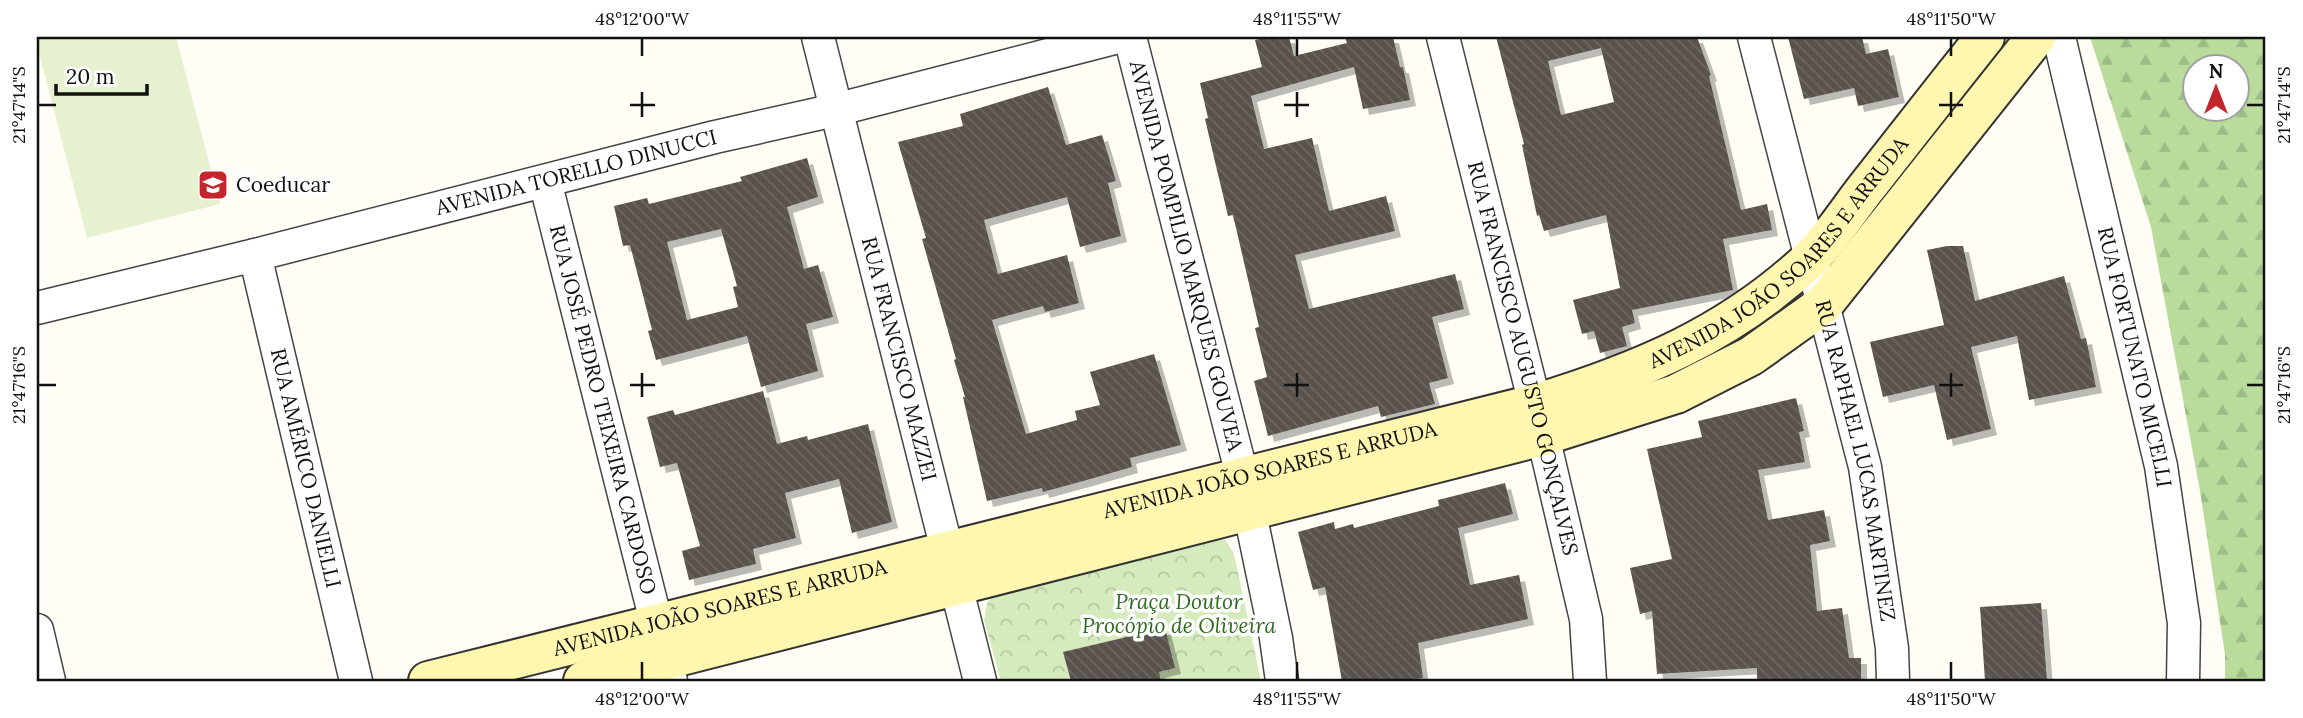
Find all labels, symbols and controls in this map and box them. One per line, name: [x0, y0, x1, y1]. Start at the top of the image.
text: 48°12'00"W: [595, 7, 690, 30]
text: 48°11'55"W: [1253, 7, 1342, 30]
text: 48°11'50"W: [1906, 7, 1997, 30]
scale bar: [56, 52, 147, 96]
north arrow: [2180, 52, 2250, 122]
street label: AVENIDA POMPILIO MARQUES GOUVEA: [1123, 57, 1250, 455]
text: N: [2209, 59, 2224, 83]
text: 20 m: [66, 63, 115, 90]
text: 21°47'14"S: [7, 66, 30, 144]
text: 21°47'14"S: [2272, 66, 2295, 144]
street label: AVENIDA TORELLO DINUCCI: [432, 123, 719, 221]
street label: AVENIDA JOÃO SOARES E ARRUDA: [1643, 130, 1915, 375]
street label: RUA FRANCISCO AUGUSTO GONÇALVES: [1462, 158, 1585, 558]
school or university icon: Coeducar: [196, 168, 230, 202]
place label: Coeducar: [236, 171, 330, 198]
street label: RUA JOSÉ PEDRO TEIXEIRA CARDOSO: [544, 222, 663, 598]
street label: RUA FORTUNATO MICELLI: [2092, 224, 2178, 489]
street label: RUA FRANCISCO MAZZEI: [856, 234, 943, 484]
street label: RUA RAPHAEL LUCAS MARTINEZ: [1809, 297, 1902, 623]
street label: RUA AMÉRICO DANIELLI: [265, 345, 347, 591]
text: 21°47'16"S: [7, 346, 30, 424]
text: 21°47'16"S: [2272, 346, 2295, 424]
street label: AVENIDA JOÃO SOARES E ARRUDA: [1099, 415, 1440, 525]
street label: AVENIDA JOÃO SOARES E ARRUDA: [549, 552, 890, 662]
park label: Praça Doutor Procópio de Oliveira: [1082, 588, 1276, 639]
text: 48°12'00"W: [595, 687, 690, 710]
text: 48°11'55"W: [1253, 687, 1342, 710]
text: 48°11'50"W: [1906, 687, 1997, 710]

